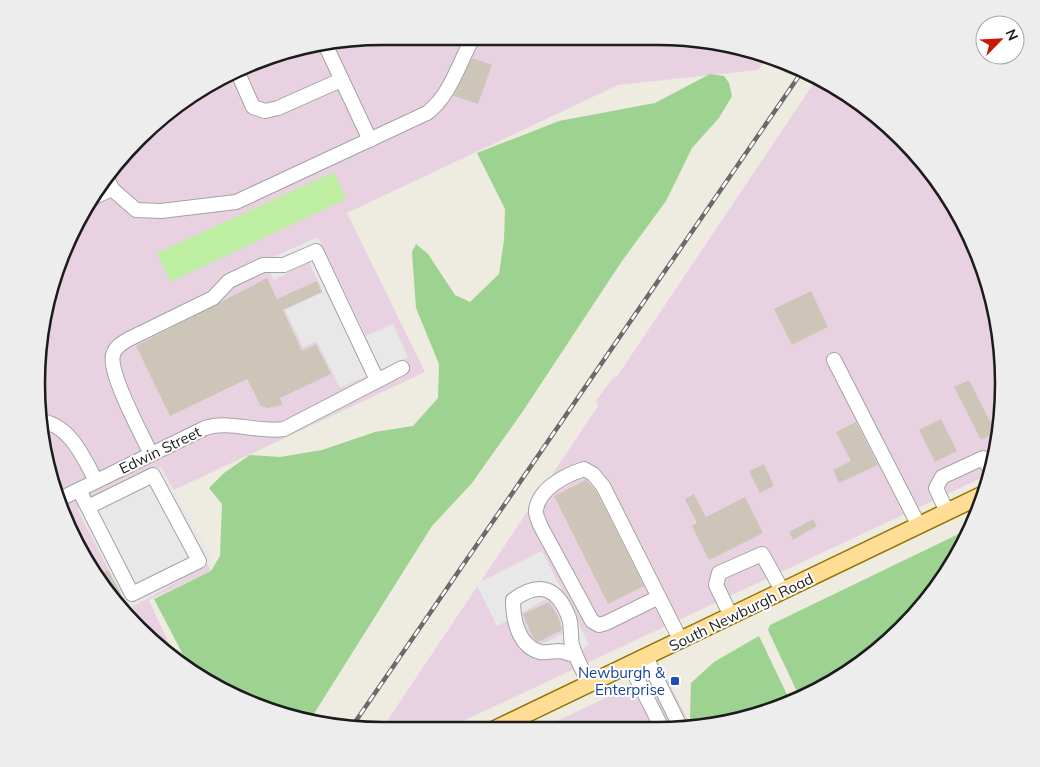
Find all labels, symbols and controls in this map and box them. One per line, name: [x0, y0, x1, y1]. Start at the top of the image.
north arrow: [975, 15, 1025, 65]
text: N: [1002, 26, 1022, 43]
street label: Edwin Street: [116, 422, 204, 478]
street label: South Newburgh Road: [666, 569, 816, 655]
place label: Newburgh & Enterprise: [578, 663, 666, 699]
marker: Newburgh & Enterprise: [669, 675, 681, 687]

